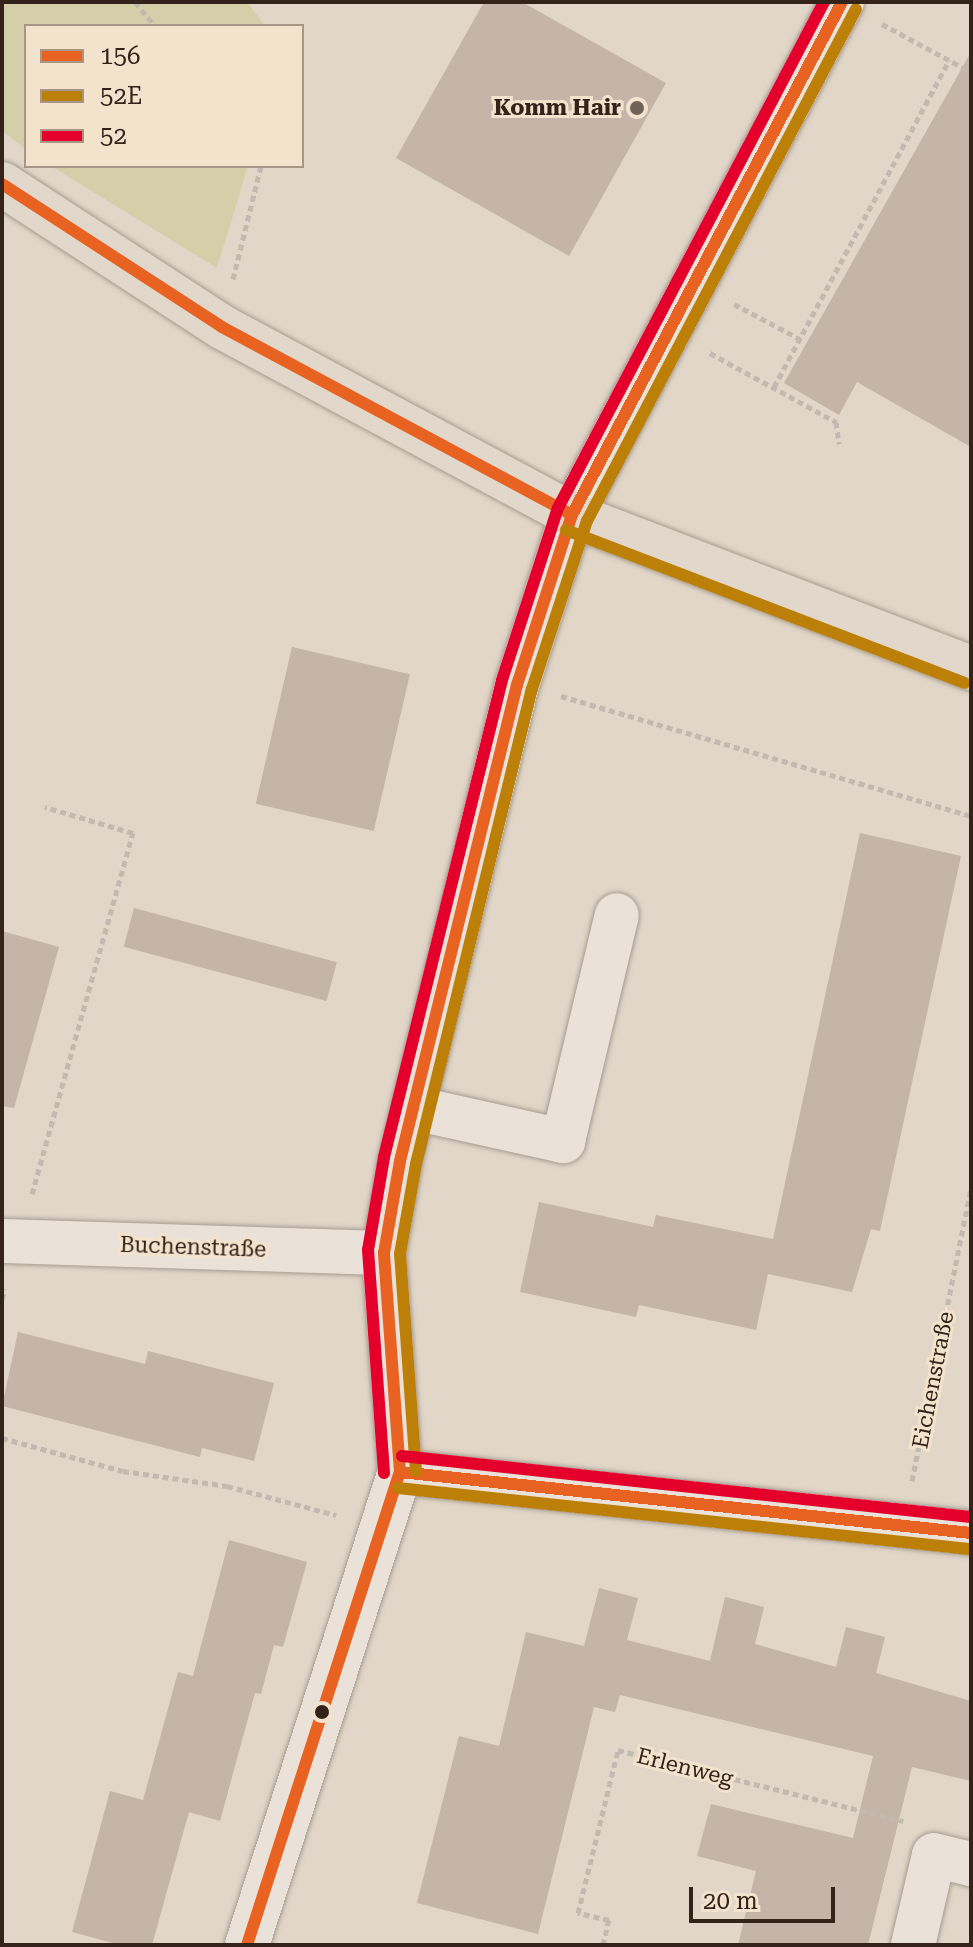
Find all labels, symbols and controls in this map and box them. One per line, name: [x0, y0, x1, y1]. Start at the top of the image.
legend: [24, 24, 304, 168]
text: 156: [100, 42, 140, 70]
text: 52E: [100, 82, 142, 110]
place label: Komm Hair: [494, 95, 621, 121]
marker: Komm Hair: [628, 99, 646, 117]
text: 52: [100, 122, 127, 150]
street label: Buchenstraße: [119, 1231, 267, 1263]
street label: Eichenstraße: [907, 1309, 959, 1451]
unlabelled marker: [314, 1704, 330, 1720]
street label: Erlenweg: [634, 1742, 736, 1792]
scale bar: [693, 1871, 839, 1921]
text: 20 m: [703, 1887, 758, 1915]

